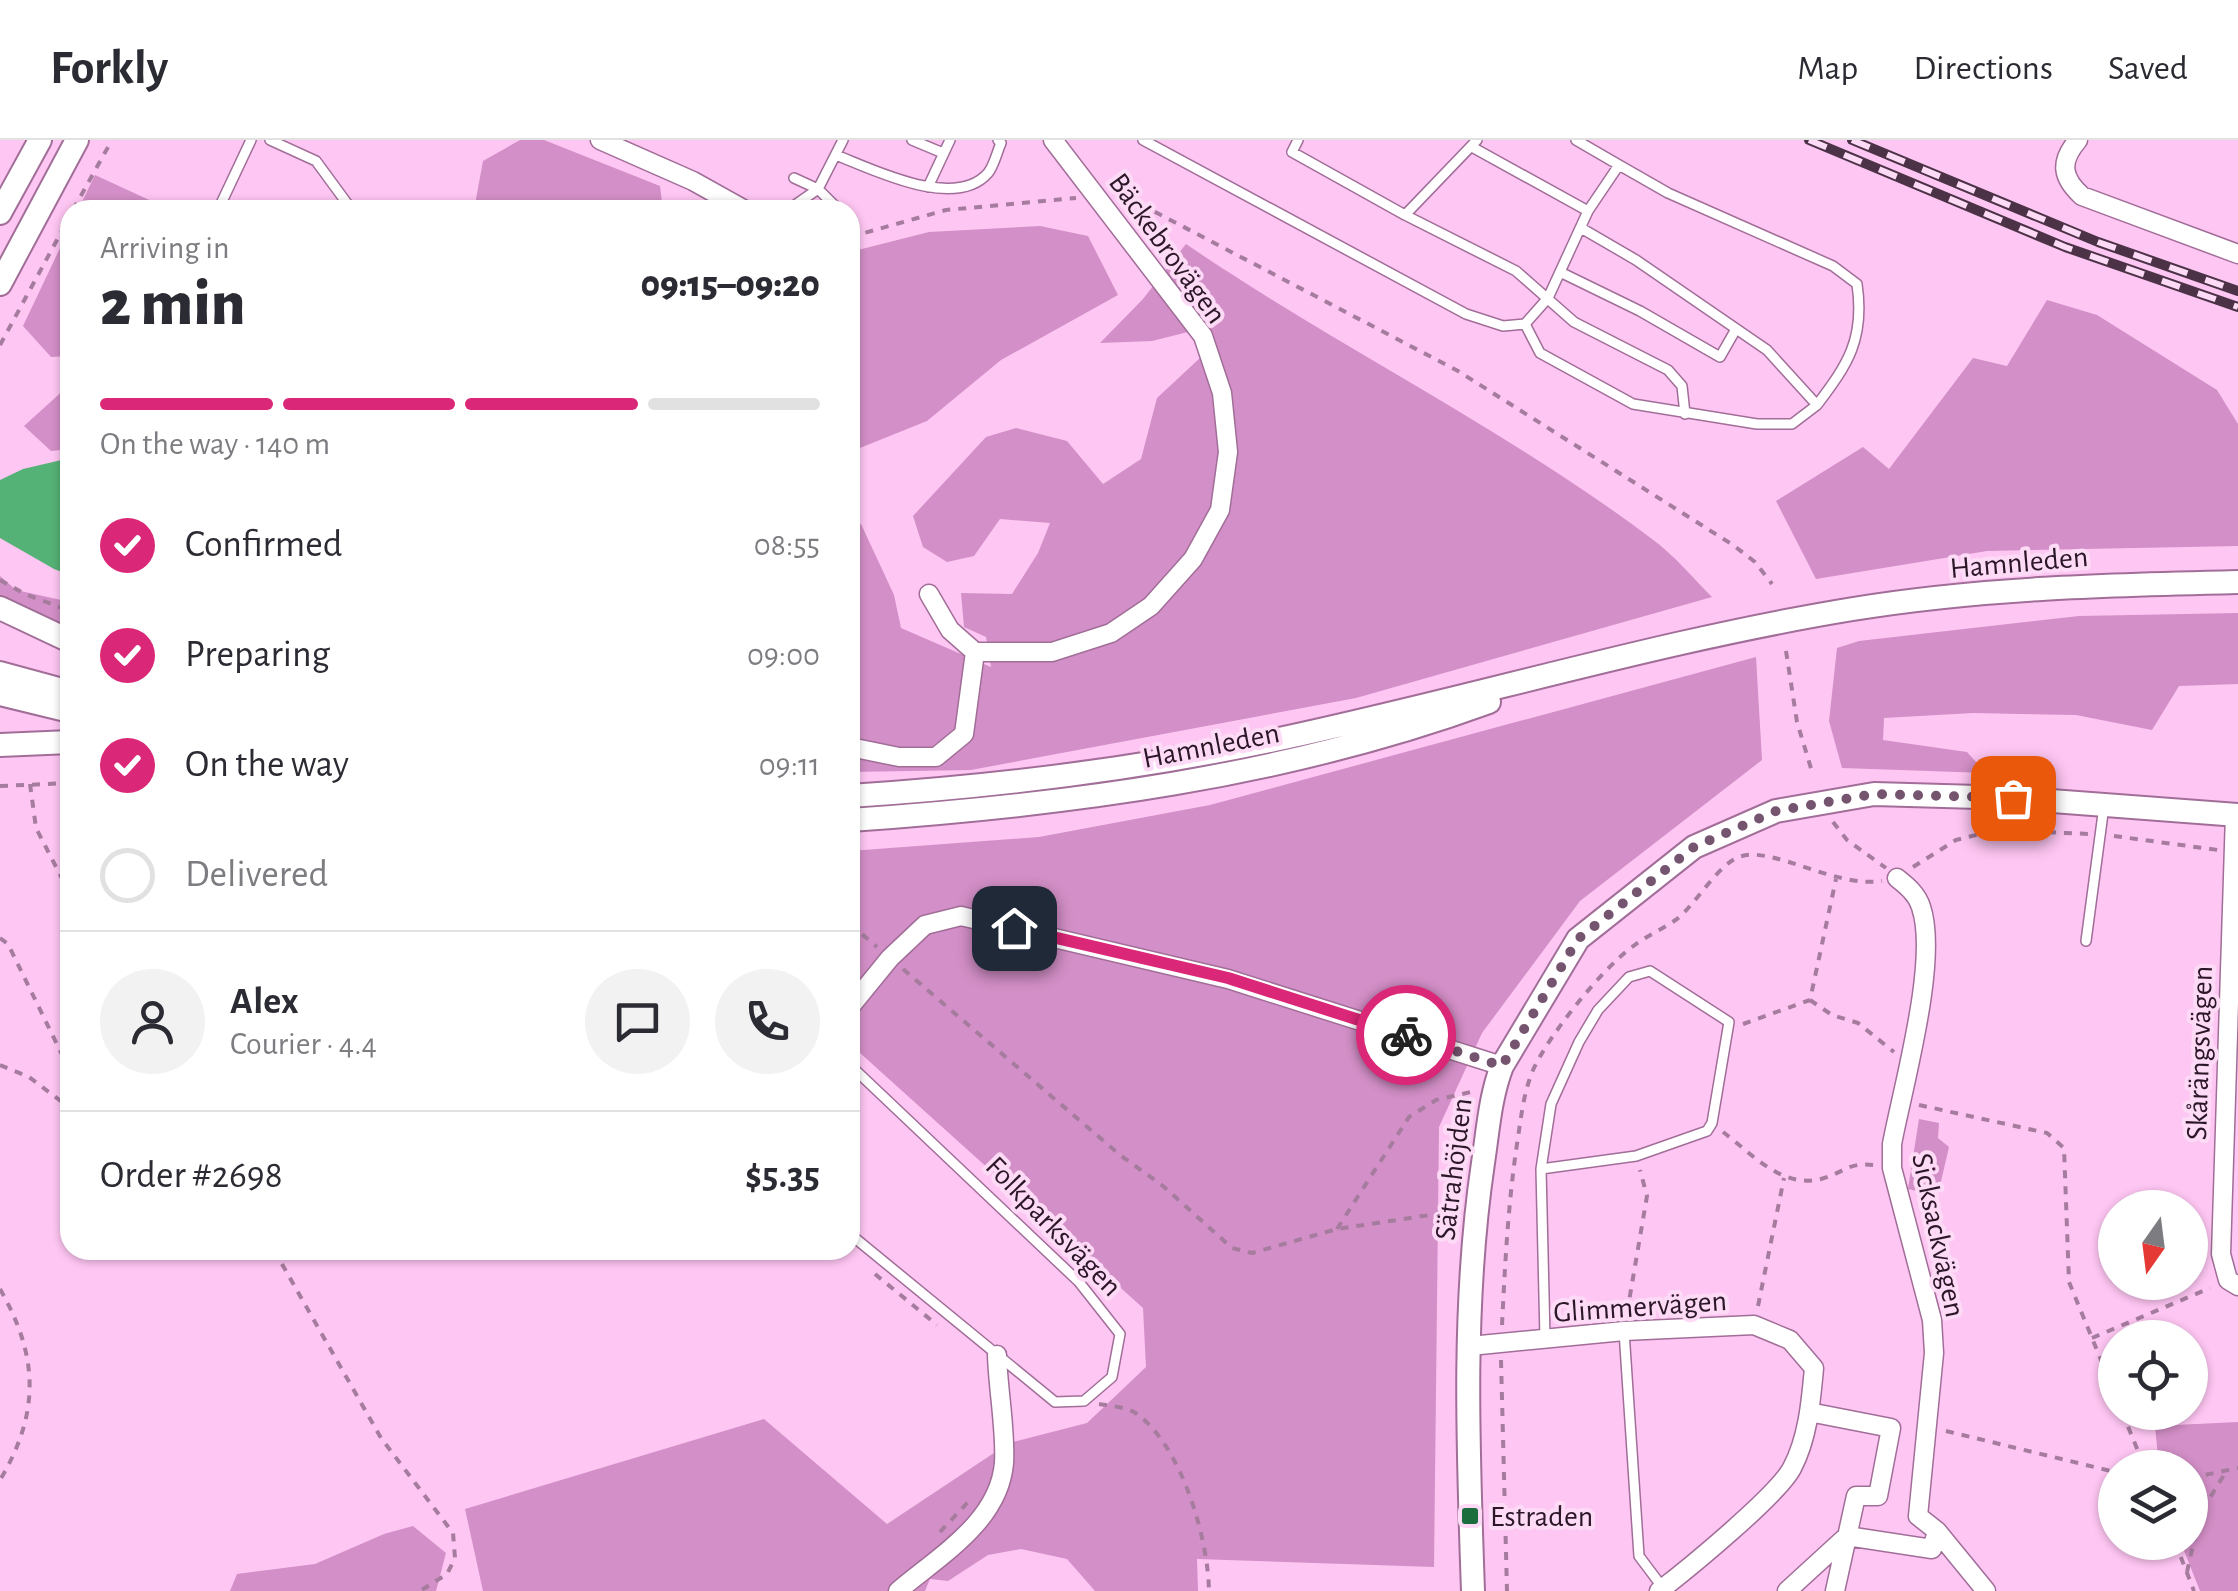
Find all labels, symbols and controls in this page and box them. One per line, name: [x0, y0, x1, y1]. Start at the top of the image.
text: Forkly: [50, 45, 168, 93]
text: Map: [1797, 51, 1858, 86]
text: Directions: [1913, 51, 2053, 86]
text: Saved: [2108, 51, 2188, 86]
street label: Bäckebrovägen: [1103, 168, 1232, 329]
text: Arriving in: [100, 232, 229, 264]
text: 09:15–09:20: [640, 266, 820, 304]
text: 2 min: [100, 272, 246, 337]
text: On the way · 140 m: [100, 428, 330, 460]
icon: check: [100, 518, 155, 573]
text: Confirmed: [185, 526, 342, 564]
text: 08:55: [754, 529, 820, 561]
street label: Hamnleden: [1949, 542, 2090, 584]
icon: check: [100, 628, 155, 683]
text: Preparing: [185, 636, 330, 674]
text: 09:00: [747, 639, 820, 671]
street label: Hamnleden: [1140, 718, 1282, 774]
icon: check: [100, 738, 155, 793]
text: On the way: [185, 746, 349, 784]
text: 09:11: [759, 749, 820, 781]
pin: [1971, 756, 2056, 841]
icon: bag: [1986, 771, 2041, 826]
text: Delivered: [185, 856, 328, 894]
pin: [972, 886, 1057, 971]
icon: home: [987, 901, 1042, 956]
street label: Skårängsvägen: [2182, 965, 2218, 1141]
button: person: [100, 969, 205, 1074]
button: chat: [585, 969, 690, 1074]
button: phone: [715, 969, 820, 1074]
text: Alex: [230, 983, 299, 1021]
courier: [1356, 985, 1456, 1085]
icon: bike: [1379, 1008, 1434, 1063]
text: Courier · 4.4: [230, 1028, 377, 1060]
street label: Sätrahöjden: [1430, 1096, 1478, 1242]
street label: Folkparksvägen: [980, 1151, 1127, 1302]
street label: Sicksackvägen: [1906, 1151, 1970, 1320]
text: Order #2698: [100, 1157, 283, 1195]
text: $5.35: [745, 1157, 820, 1195]
north arrow: [2098, 1190, 2208, 1300]
map controls: [2098, 1190, 2208, 1560]
street label: Glimmervägen: [1552, 1286, 1728, 1328]
button: locate: [2098, 1320, 2208, 1430]
button: layers: [2098, 1450, 2208, 1560]
place label: Estraden: [1490, 1502, 1593, 1532]
marker: Estraden: [1459, 1505, 1481, 1527]

